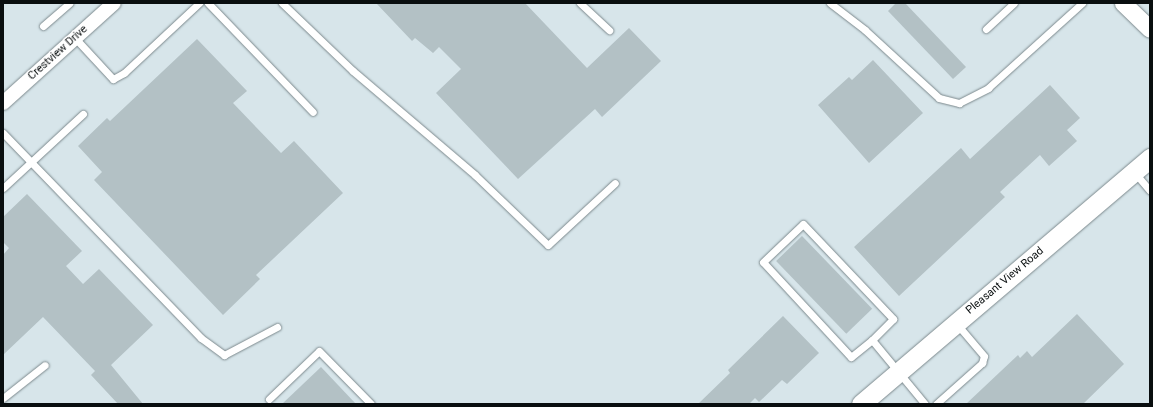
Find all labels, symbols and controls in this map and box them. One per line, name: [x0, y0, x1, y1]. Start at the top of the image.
street label: Crestview Drive: [26, 23, 90, 83]
street label: Pleasant View Road: [964, 245, 1046, 317]

